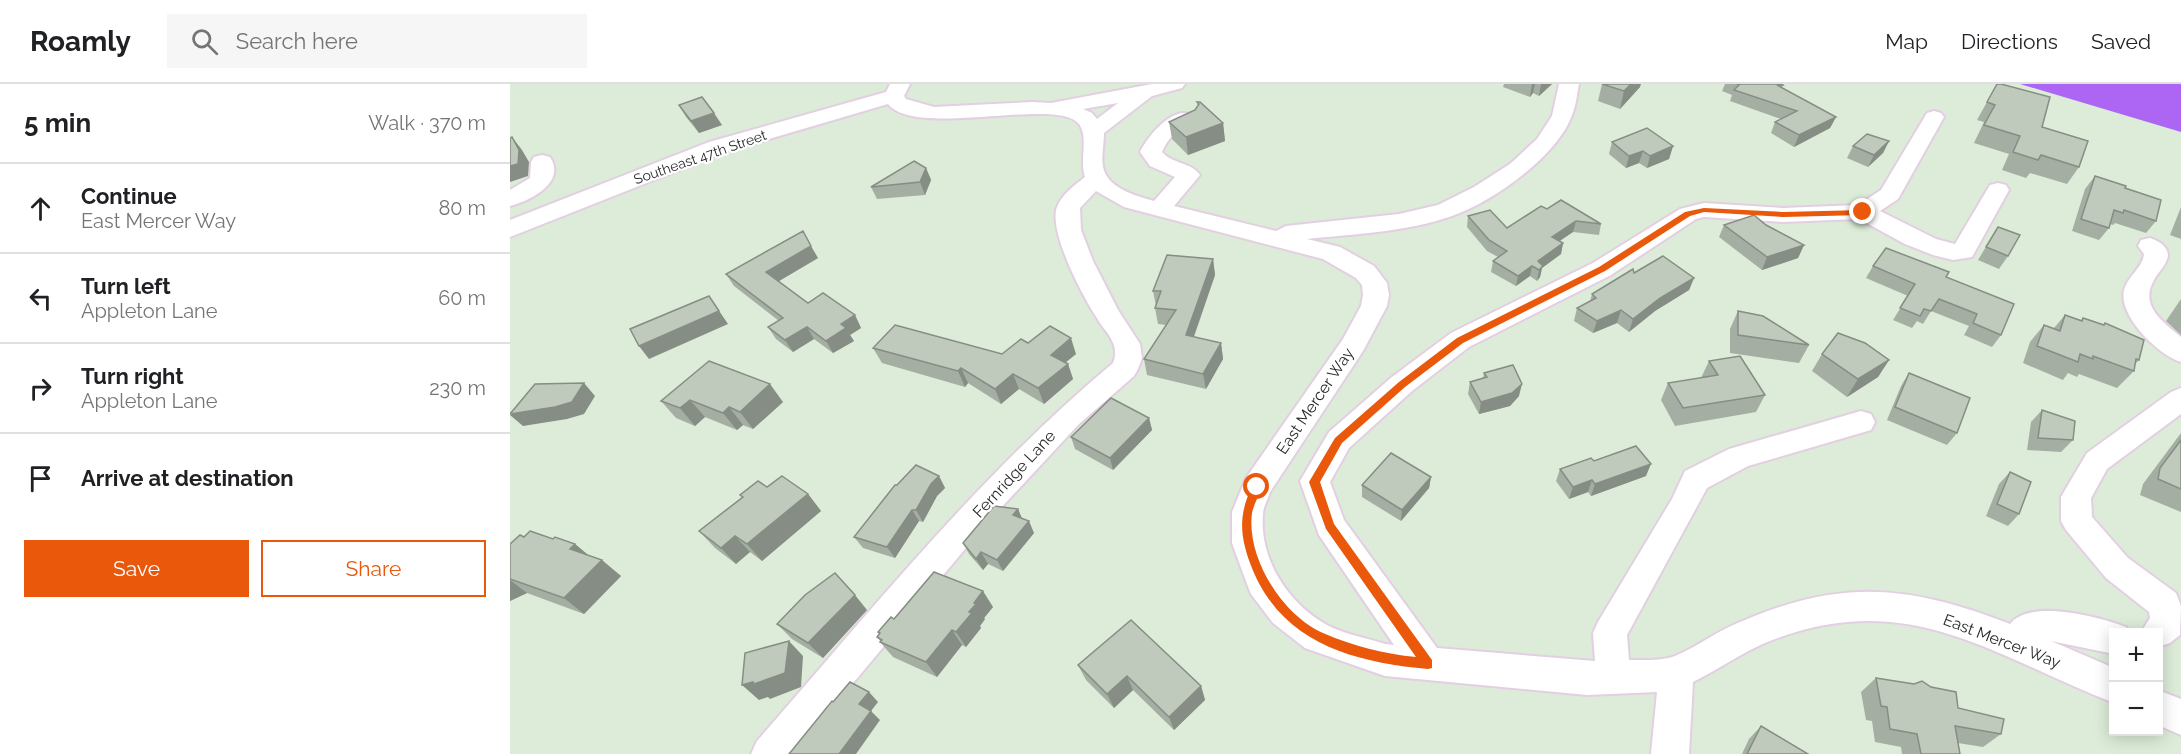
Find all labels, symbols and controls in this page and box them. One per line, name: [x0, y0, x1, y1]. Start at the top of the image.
search box: [167, 14, 587, 68]
text: Roamly: [30, 25, 131, 58]
icon: search: [188, 25, 221, 58]
text: Search here: [236, 28, 358, 54]
text: Map: [1885, 29, 1928, 54]
text: Directions: [1961, 29, 2058, 54]
text: Saved: [2091, 29, 2151, 54]
text: 5 min: [24, 108, 91, 138]
text: Walk · 370 m: [368, 111, 486, 135]
street label: Southeast 47th Street: [632, 127, 769, 187]
text: Continue: [81, 183, 177, 209]
icon: ahead: [24, 192, 57, 225]
text: 80 m: [438, 196, 486, 220]
route end: [1849, 198, 1875, 224]
text: East Mercer Way: [81, 209, 236, 233]
text: Turn left: [81, 273, 171, 299]
icon: left: [24, 282, 57, 315]
text: 60 m: [438, 286, 486, 310]
text: Appleton Lane: [81, 299, 217, 323]
street label: East Mercer Way: [1272, 344, 1358, 458]
text: Turn right: [81, 363, 184, 389]
icon: right: [24, 372, 57, 405]
text: 230 m: [429, 376, 486, 400]
text: Appleton Lane: [81, 389, 217, 413]
street label: Fernridge Lane: [969, 426, 1059, 522]
icon: arrive: [24, 462, 57, 495]
text: Arrive at destination: [81, 465, 294, 491]
route start: [1243, 473, 1269, 499]
button: Save: [24, 540, 249, 597]
button: Share: [261, 540, 486, 597]
street label: East Mercer Way: [1941, 610, 2064, 672]
map controls: [2109, 628, 2163, 736]
button: +: [2109, 628, 2163, 682]
button: −: [2109, 682, 2163, 736]

